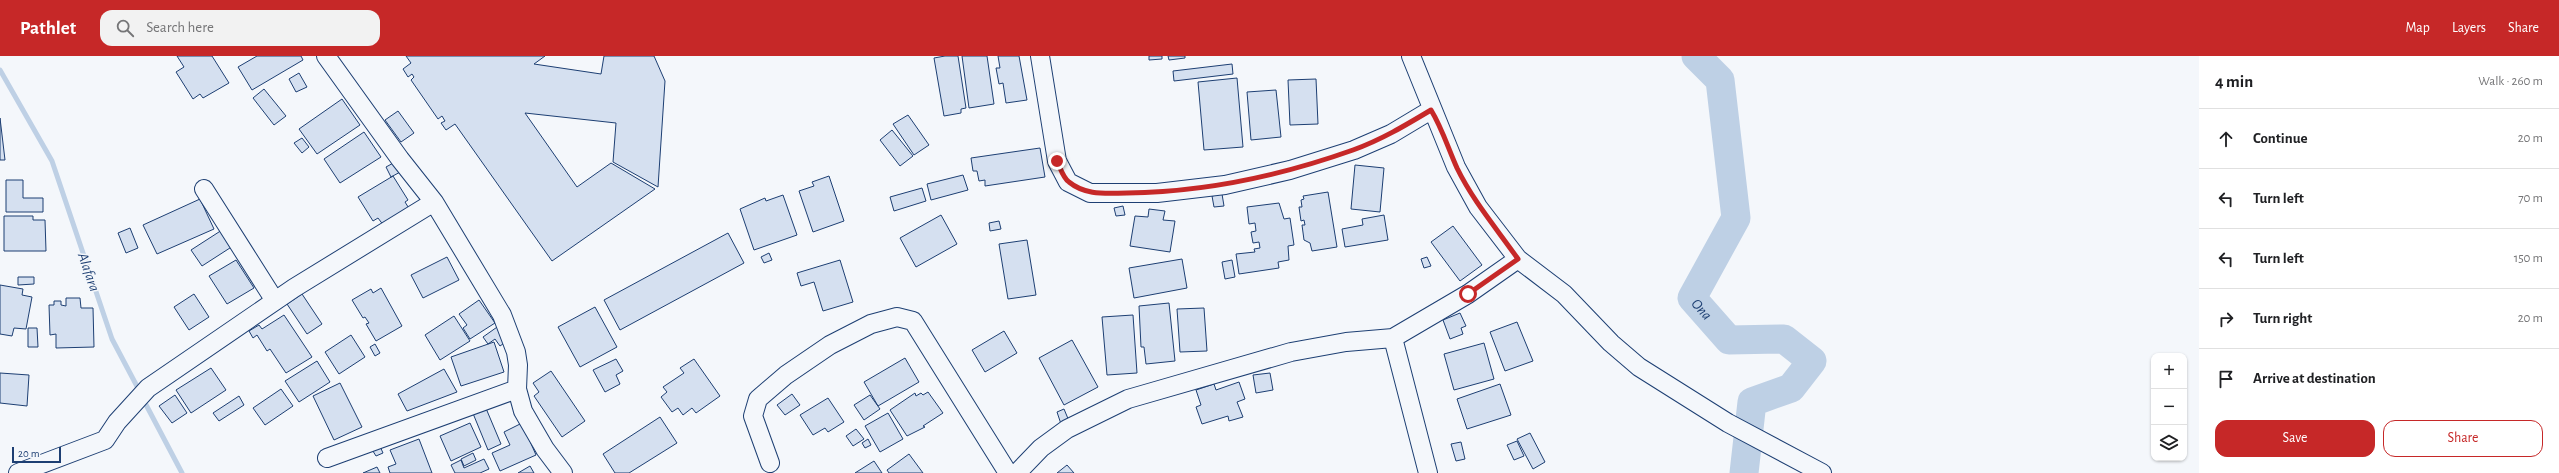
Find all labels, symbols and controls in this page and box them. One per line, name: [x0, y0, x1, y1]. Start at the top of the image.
search box: [100, 10, 380, 46]
icon: search: [114, 17, 136, 39]
text: Pathlet: [20, 19, 76, 38]
text: Search here: [146, 20, 214, 35]
text: Map: [2405, 21, 2430, 35]
text: Layers: [2452, 21, 2486, 35]
text: Share: [2508, 21, 2539, 35]
text: 4 min: [2215, 73, 2253, 90]
text: Walk · 260 m: [2478, 75, 2543, 88]
icon: ahead: [2215, 128, 2237, 150]
text: Continue: [2253, 131, 2308, 146]
text: 20 m: [2518, 132, 2543, 145]
route end: [1048, 152, 1066, 170]
icon: left: [2215, 188, 2237, 210]
text: Turn left: [2253, 191, 2304, 206]
text: 70 m: [2518, 192, 2543, 205]
icon: left: [2215, 248, 2237, 270]
water label: Alafara: [75, 250, 102, 294]
text: Turn left: [2253, 251, 2304, 266]
text: 150 m: [2514, 252, 2543, 265]
route start: [1459, 285, 1477, 303]
water label: Ona: [1688, 296, 1715, 323]
icon: right: [2215, 308, 2237, 330]
text: Turn right: [2253, 311, 2312, 326]
text: 20 m: [2518, 312, 2543, 325]
map controls: [2151, 353, 2187, 461]
button: +: [2151, 353, 2187, 389]
icon: arrive: [2215, 368, 2237, 390]
text: Arrive at destination: [2253, 371, 2376, 386]
button: −: [2151, 389, 2187, 425]
button: Save: [2215, 420, 2375, 457]
button: Share: [2383, 420, 2543, 457]
button: layers: [2151, 425, 2187, 461]
scale bar: [12, 445, 61, 464]
text: 20 m: [18, 448, 39, 459]

